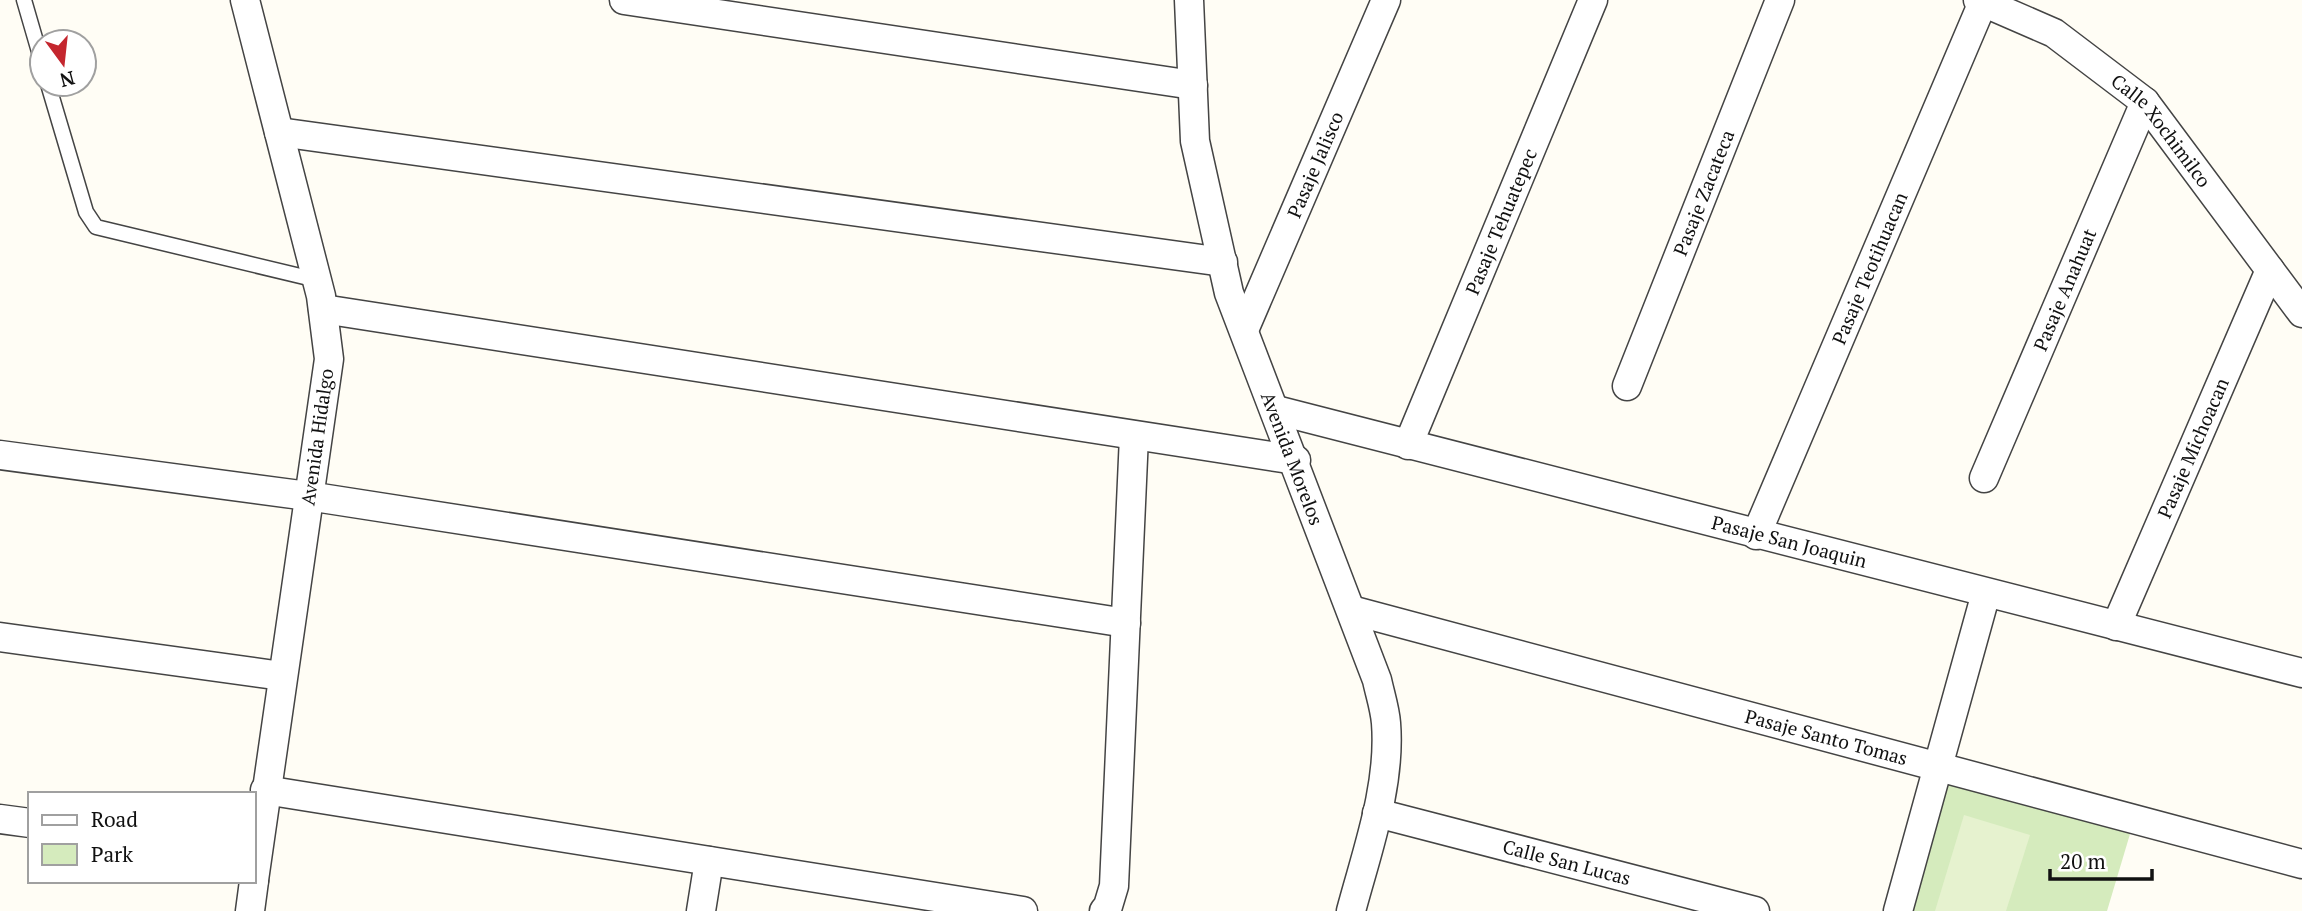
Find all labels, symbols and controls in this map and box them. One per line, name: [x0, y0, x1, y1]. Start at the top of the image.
north arrow: [28, 28, 98, 98]
text: N: [57, 66, 78, 94]
street label: Calle Xochimilco: [2106, 68, 2217, 192]
street label: Pasaje Jalisco: [1281, 107, 1349, 221]
street label: Pasaje Zacateca: [1667, 126, 1739, 259]
street label: Pasaje Tehuatepec: [1459, 144, 1542, 298]
street label: Pasaje Teotihuacan: [1826, 188, 1913, 348]
street label: Pasaje Anahuat: [2027, 224, 2101, 354]
street label: Avenida Hidalgo: [295, 367, 338, 507]
street label: Pasaje Michoacan: [2151, 374, 2234, 522]
street label: Avenida Morelos: [1256, 388, 1330, 528]
street label: Pasaje San Joaquin: [1709, 509, 1870, 573]
street label: Pasaje Santo Tomas: [1743, 703, 1910, 770]
legend: [28, 792, 256, 883]
text: Road: [91, 805, 138, 833]
street label: Calle San Lucas: [1500, 833, 1634, 890]
scale bar: [2050, 838, 2152, 882]
text: Park: [91, 840, 133, 868]
text: 20 m: [2060, 847, 2106, 875]

